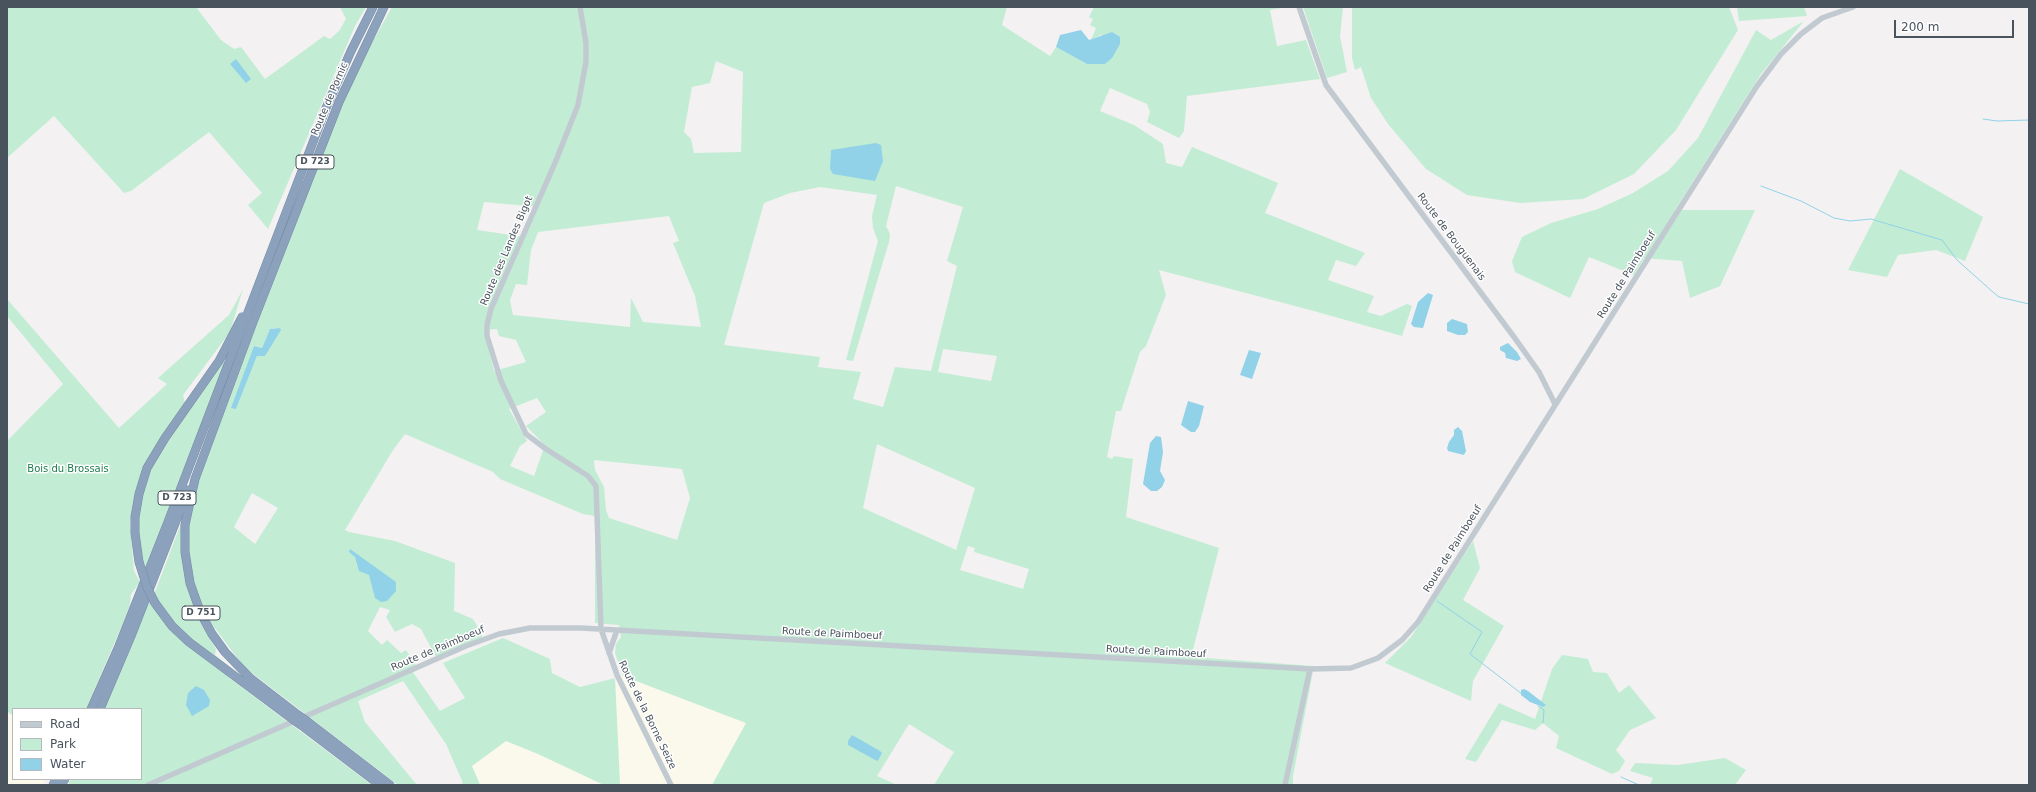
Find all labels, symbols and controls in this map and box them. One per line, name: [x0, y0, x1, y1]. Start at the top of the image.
scale bar: [1896, 12, 2016, 38]
text: 200 m: [1901, 20, 1939, 34]
street label: Route de Pornic: [309, 61, 351, 137]
road number: D 723: [296, 155, 334, 169]
street label: Route de Bouguenais: [1414, 191, 1488, 283]
street label: Route des Landes Bigot: [478, 194, 536, 308]
street label: Route de Paimboeuf: [1595, 229, 1659, 321]
park label: Bois du Brossais: [27, 463, 109, 475]
road number: D 723: [158, 491, 196, 505]
street label: Route de Paimboeuf: [1421, 503, 1485, 595]
road number: D 751: [182, 606, 220, 620]
street label: Route de Paimboeuf: [389, 624, 487, 674]
street label: Route de Paimboeuf: [781, 625, 883, 643]
street label: Route de Paimboeuf: [1105, 643, 1207, 661]
street label: Route de la Borne Seize: [615, 659, 679, 771]
legend: [12, 708, 142, 780]
text: Road: [50, 717, 80, 731]
text: Park: [50, 737, 76, 751]
text: Water: [50, 757, 85, 771]

